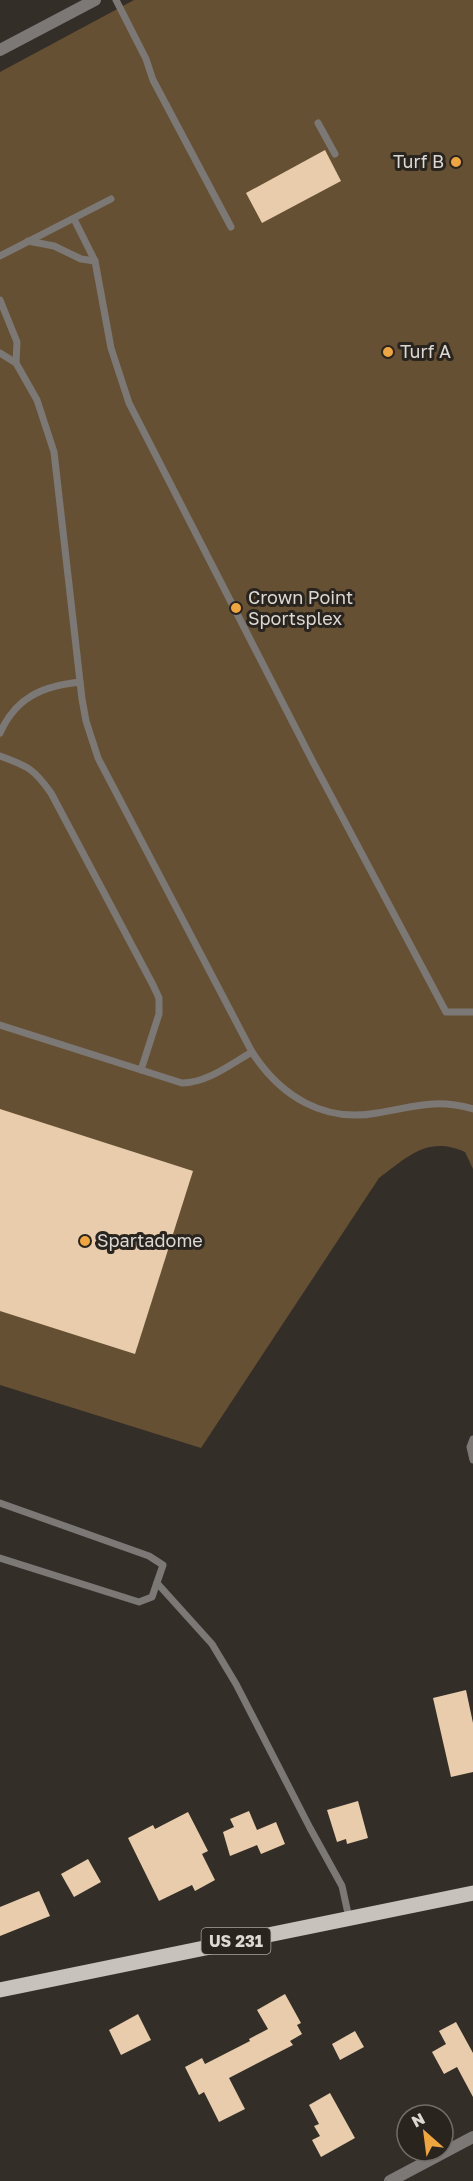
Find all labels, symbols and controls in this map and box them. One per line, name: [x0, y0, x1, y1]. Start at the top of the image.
place label: Turf B: [393, 150, 444, 172]
marker: Turf B: [449, 155, 463, 169]
place label: Turf A: [400, 340, 451, 362]
marker: Turf A: [381, 345, 395, 359]
place label: Crown Point Sportsplex: [248, 586, 353, 629]
marker: Crown Point Sportsplex: [229, 601, 243, 615]
place label: Spartadome: [97, 1229, 203, 1251]
marker: Spartadome: [78, 1234, 92, 1248]
road number: US 231: [202, 1928, 270, 1954]
north arrow: [395, 2103, 455, 2163]
text: N: [408, 2108, 428, 2131]

